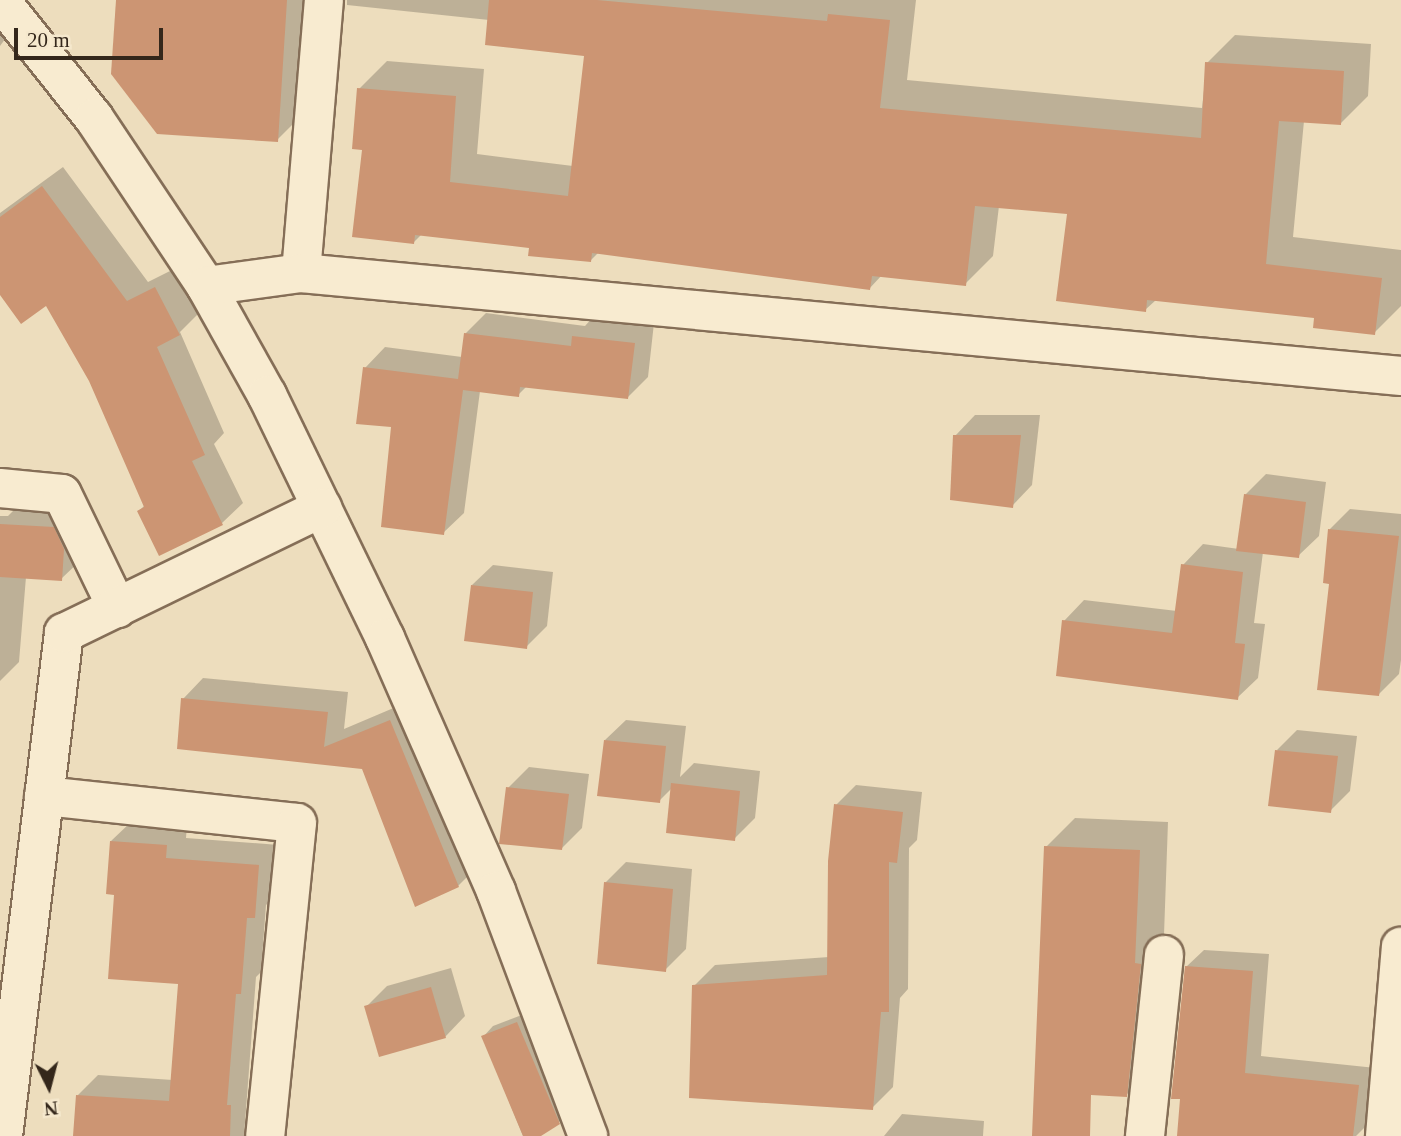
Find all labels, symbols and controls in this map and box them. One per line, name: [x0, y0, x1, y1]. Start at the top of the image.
scale bar: [18, 14, 166, 58]
text: 20 m: [27, 28, 70, 52]
north arrow: [14, 1052, 84, 1122]
text: N: [43, 1097, 59, 1120]

